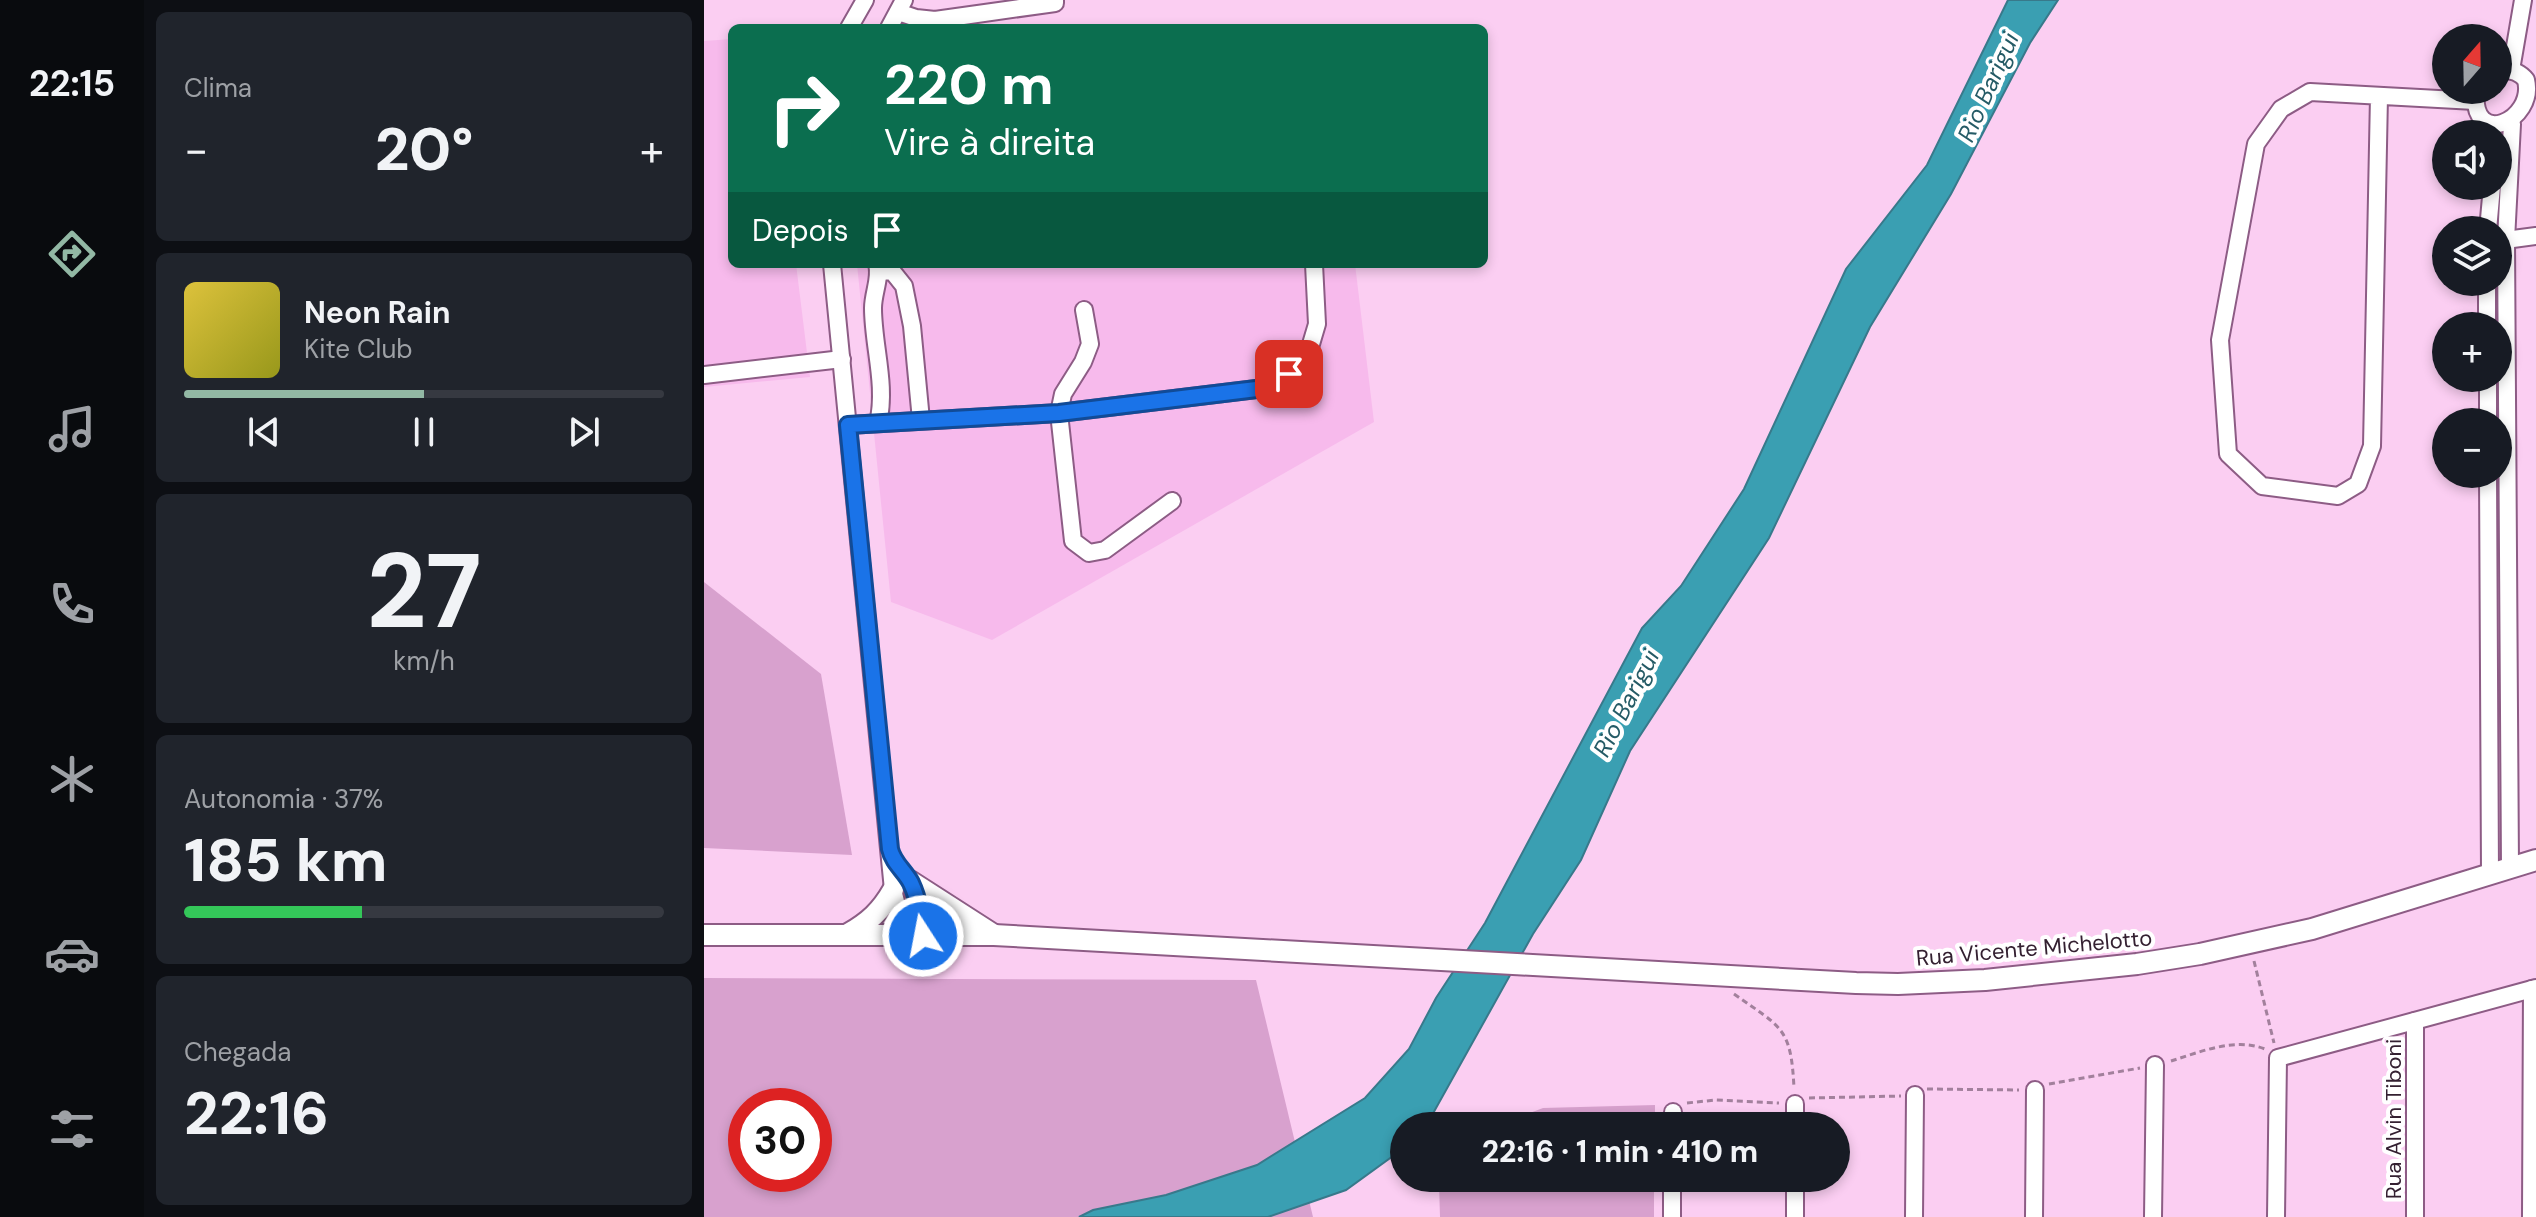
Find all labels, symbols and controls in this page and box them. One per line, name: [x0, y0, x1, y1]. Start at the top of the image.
north arrow: [2432, 24, 2512, 104]
map controls: [2432, 24, 2512, 488]
water label: Rio Barigui: [1950, 26, 2026, 146]
text: 220 m: [884, 48, 1054, 121]
icon: right: [752, 56, 856, 160]
text: 22:15: [29, 60, 115, 107]
text: Clima: [184, 71, 252, 105]
text: 20°: [375, 110, 473, 189]
text: Vire à direita: [884, 119, 1095, 166]
button: sound: [2432, 120, 2512, 200]
text: −: [184, 121, 208, 179]
text: +: [640, 121, 664, 179]
icon: arrive: [865, 208, 909, 252]
text: Depois: [752, 211, 849, 250]
button: layers: [2432, 216, 2512, 296]
icon: directions: [44, 226, 100, 282]
text: Neon Rain: [304, 293, 450, 332]
button: +: [2432, 312, 2512, 392]
text: Kite Club: [304, 332, 413, 366]
pin: [1255, 340, 1323, 408]
icon: arrive: [1267, 352, 1311, 396]
icon: music: [44, 401, 100, 457]
button: −: [2432, 408, 2512, 488]
icon: previous: [242, 410, 286, 454]
icon: pause: [402, 410, 446, 454]
icon: next: [562, 410, 606, 454]
text: 27: [366, 524, 482, 659]
icon: phone: [44, 576, 100, 632]
water label: Rio Barigui: [1586, 643, 1667, 762]
text: km/h: [393, 644, 455, 678]
icon: climate: [44, 751, 100, 807]
text: Autonomia · 37%: [184, 782, 383, 816]
text: 185 km: [184, 821, 387, 900]
position arrow: [881, 894, 965, 978]
street label: Rua Vicente Michelotto: [1915, 923, 2153, 973]
icon: car: [44, 926, 100, 982]
text: Chegada: [184, 1035, 291, 1069]
street label: Rua Alvin Tiboni: [2379, 1039, 2408, 1199]
text: 22:16: [184, 1074, 329, 1153]
speed limit sign: 30: [728, 1088, 832, 1192]
icon: filters: [44, 1101, 100, 1157]
text: 22:16 · 1 min · 410 m: [1482, 1132, 1758, 1171]

